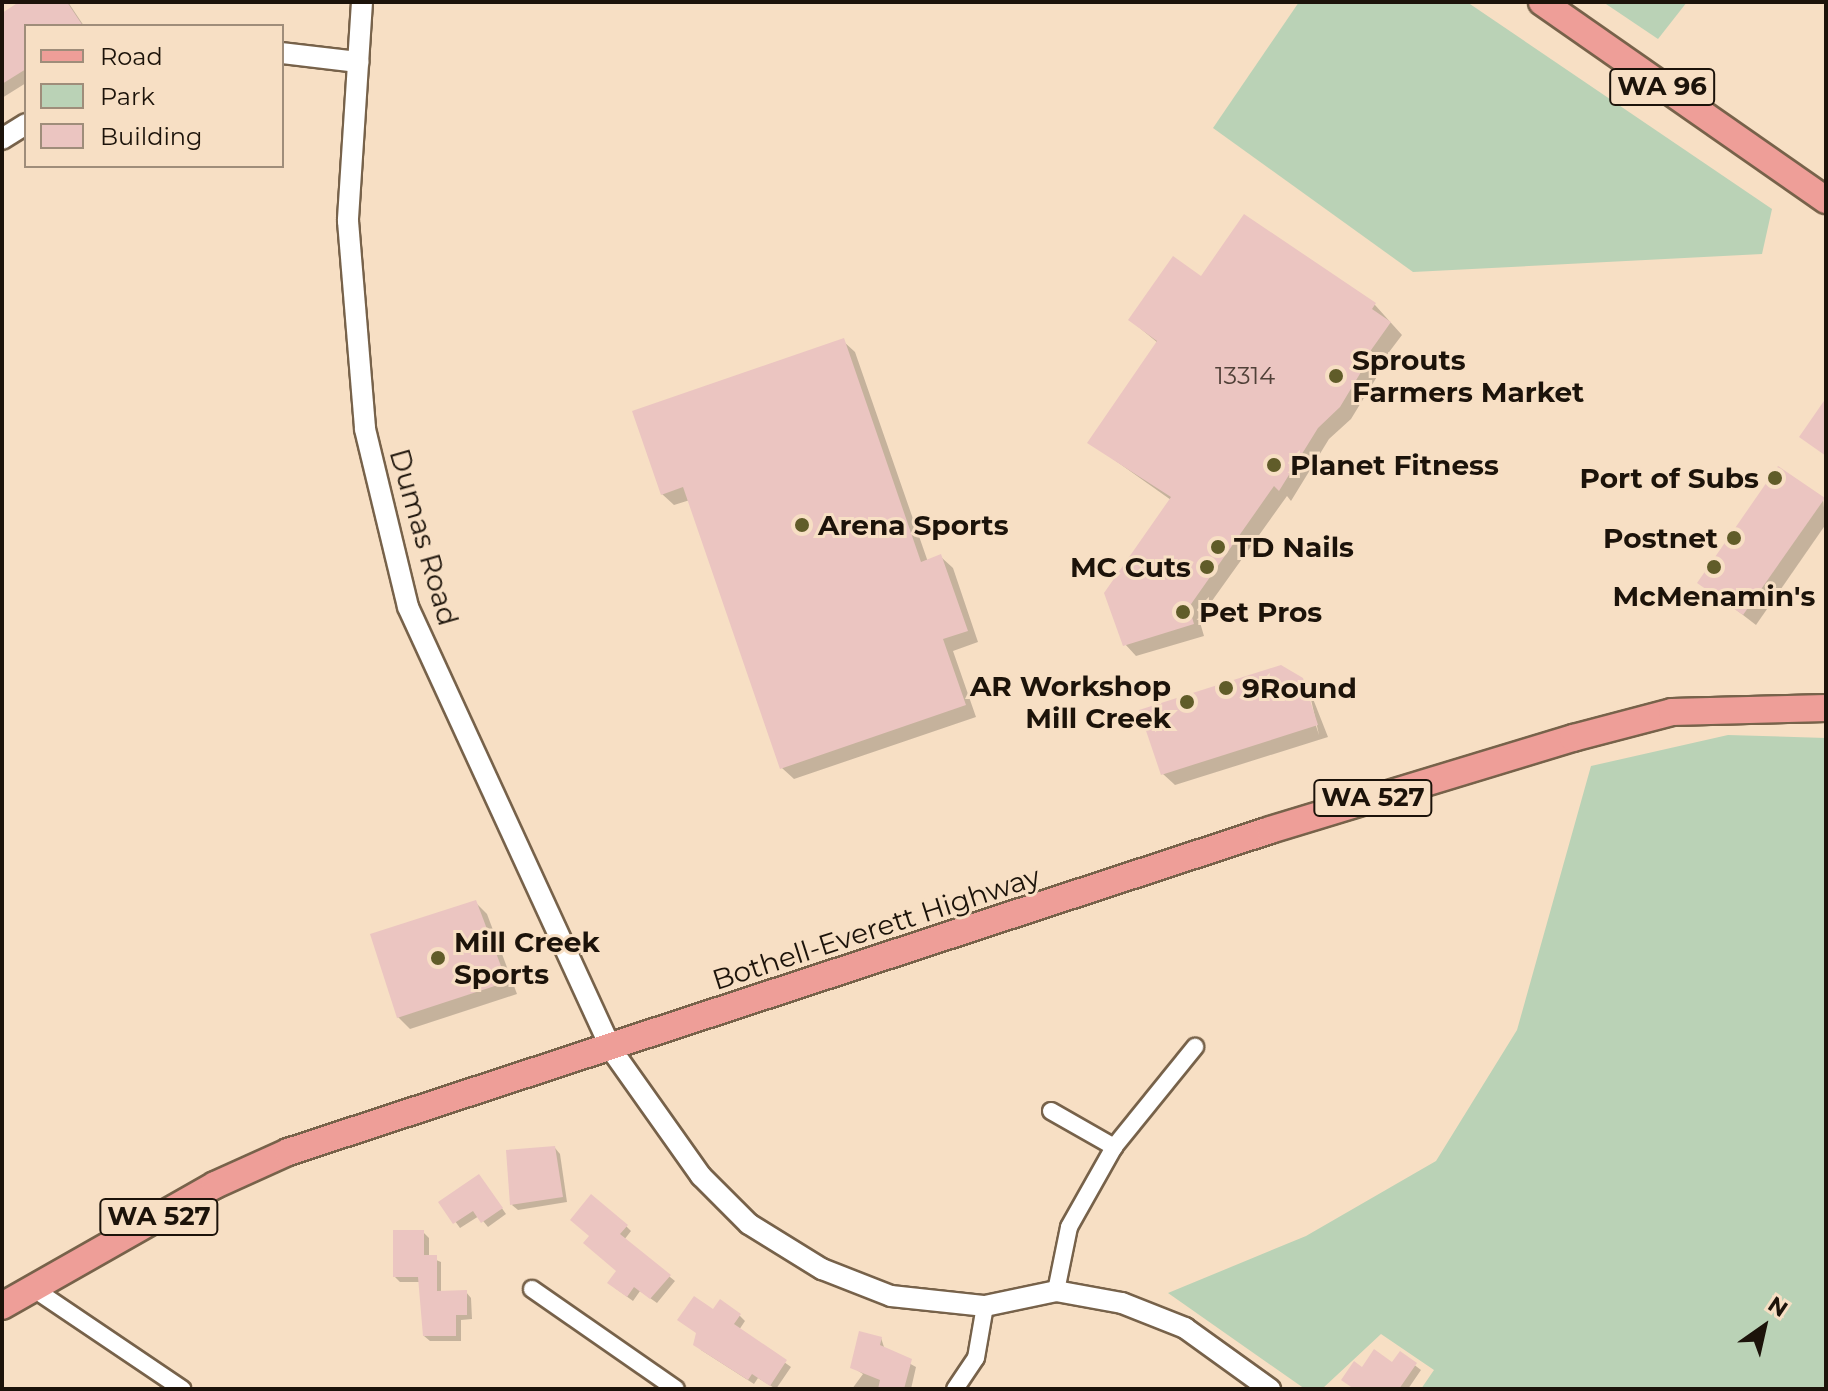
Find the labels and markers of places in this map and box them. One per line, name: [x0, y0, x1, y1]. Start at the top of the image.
place label: Sprouts Farmers Market: [1352, 343, 1584, 409]
marker: Sprouts Farmers Market: [1327, 367, 1345, 385]
place label: Planet Fitness: [1290, 448, 1499, 482]
marker: Planet Fitness: [1265, 456, 1283, 474]
place label: Port of Subs: [1579, 461, 1759, 495]
marker: Port of Subs: [1766, 469, 1784, 487]
place label: Arena Sports: [818, 508, 1009, 542]
marker: Arena Sports: [793, 516, 811, 534]
place label: Postnet: [1603, 521, 1718, 555]
marker: Postnet: [1725, 529, 1743, 547]
place label: TD Nails: [1234, 530, 1354, 564]
marker: TD Nails: [1209, 538, 1227, 556]
place label: MC Cuts: [1070, 550, 1191, 584]
marker: MC Cuts: [1198, 558, 1216, 576]
marker: McMenamin's: [1705, 558, 1723, 576]
place label: McMenamin's: [1613, 579, 1815, 613]
place label: Pet Pros: [1199, 595, 1322, 629]
marker: Pet Pros: [1174, 603, 1192, 621]
place label: AR Workshop Mill Creek: [970, 669, 1171, 735]
place label: 9Round: [1242, 671, 1357, 705]
marker: 9Round: [1217, 679, 1235, 697]
marker: AR Workshop Mill Creek: [1178, 693, 1196, 711]
place label: Mill Creek Sports: [454, 925, 600, 991]
marker: Mill Creek Sports: [429, 949, 447, 967]

